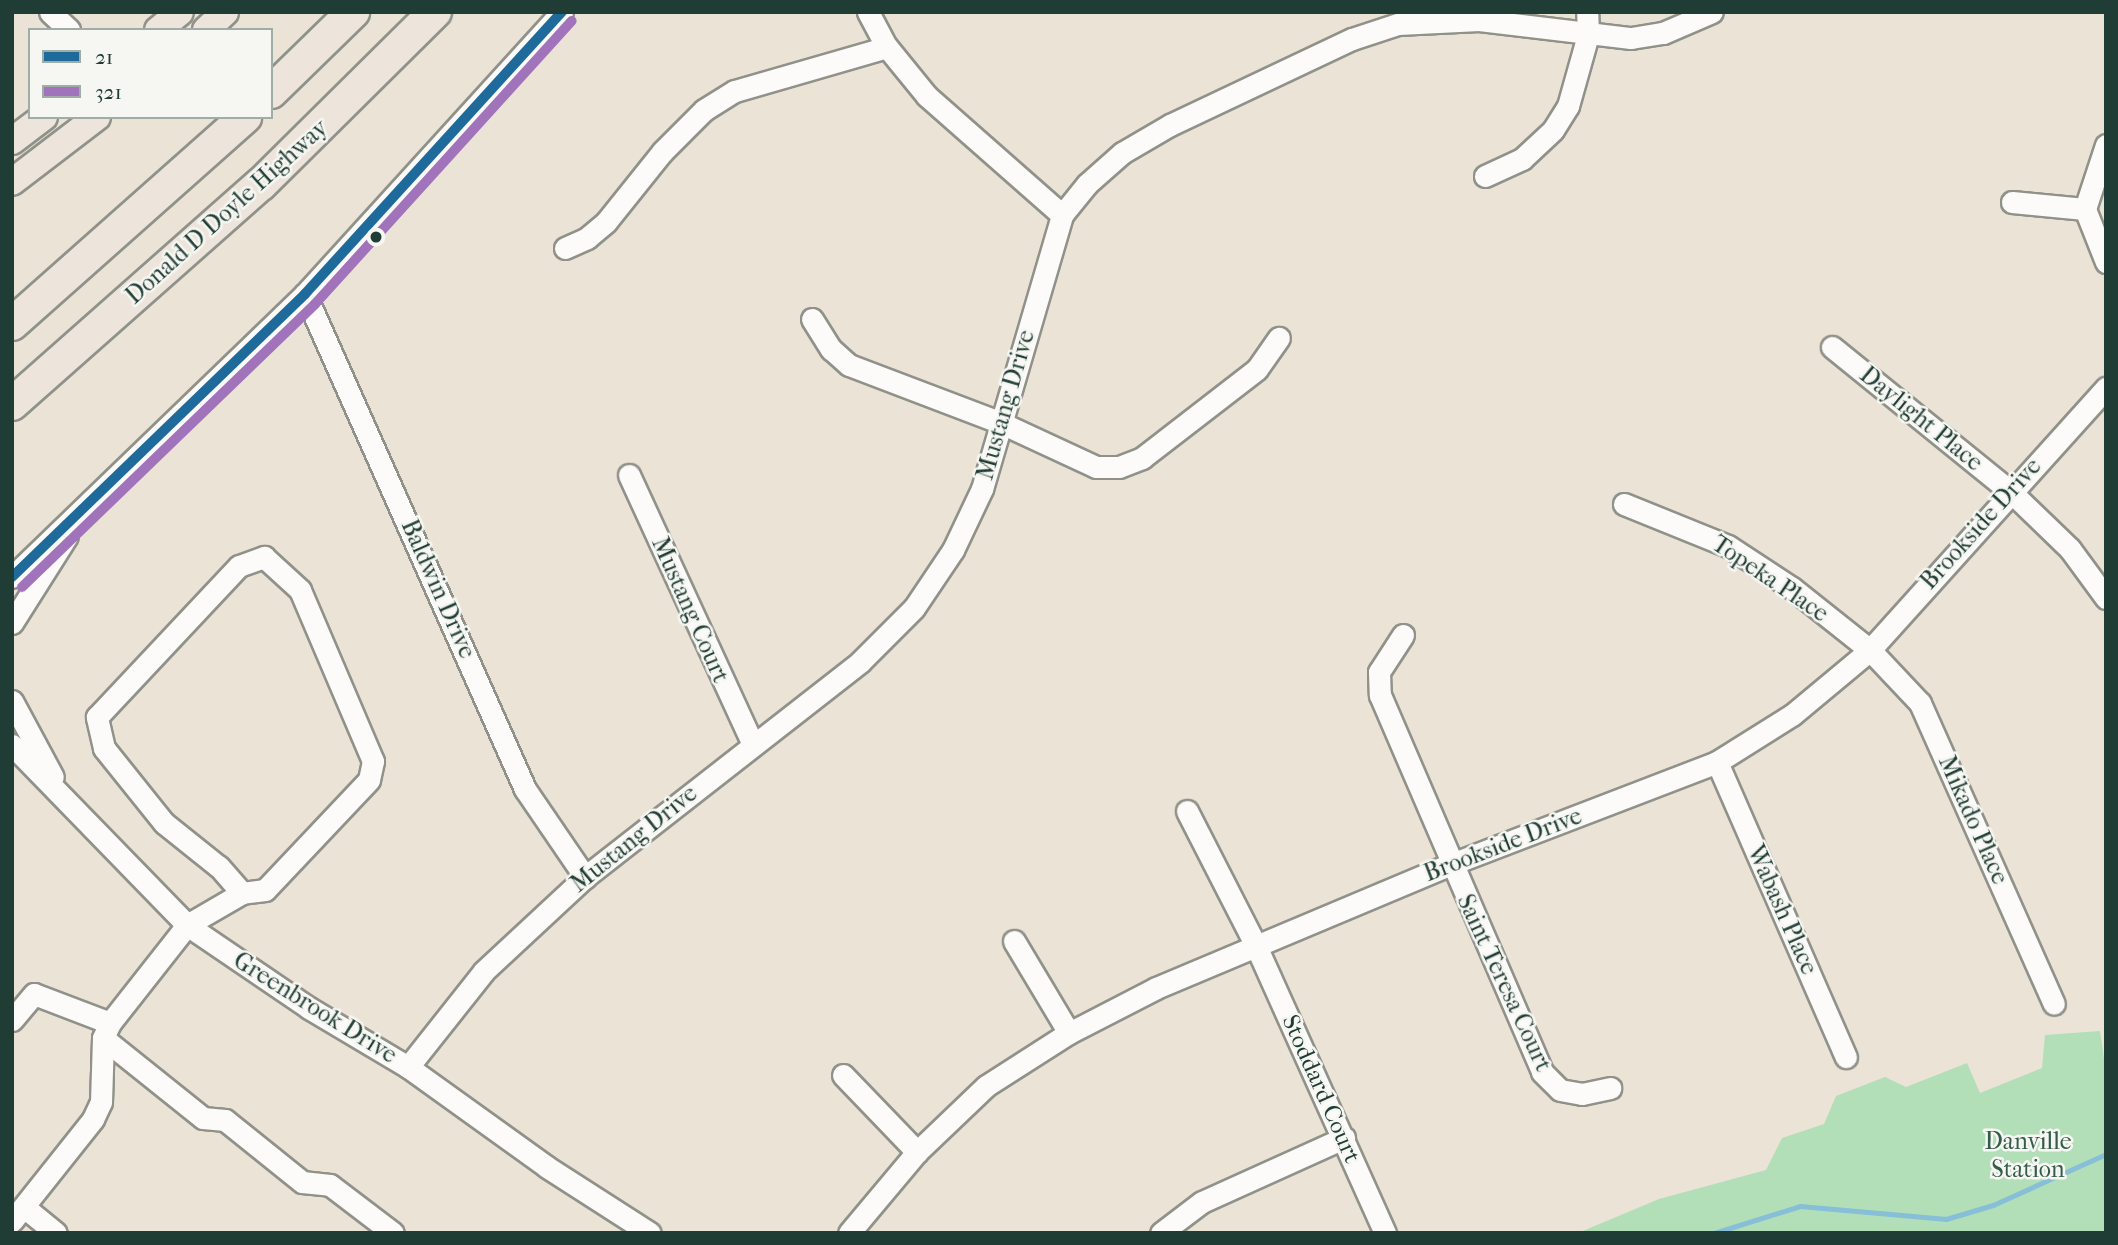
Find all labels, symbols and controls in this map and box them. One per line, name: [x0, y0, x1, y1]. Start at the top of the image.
legend: [28, 28, 273, 119]
text: 21: [95, 45, 113, 69]
text: 321: [95, 80, 122, 104]
street label: Donald D Doyle Highway: [120, 114, 334, 310]
unlabelled marker: [369, 230, 383, 244]
street label: Mustang Drive: [971, 327, 1041, 483]
street label: Daylight Place: [1854, 361, 1988, 477]
street label: Brookside Drive: [1915, 452, 2047, 596]
street label: Baldwin Drive: [395, 515, 481, 663]
street label: Topeka Place: [1706, 530, 1834, 628]
street label: Mustang Court: [645, 533, 735, 687]
street label: Mikado Place: [1932, 751, 2014, 889]
street label: Mustang Drive: [565, 779, 703, 899]
street label: Brookside Drive: [1420, 802, 1586, 888]
street label: Wabash Place: [1741, 841, 1823, 979]
street label: Saint Teresa Court: [1450, 890, 1558, 1076]
street label: Greenbrook Drive: [228, 946, 402, 1070]
street label: Stoddard Court: [1275, 1010, 1367, 1168]
park label: Danville Station: [1984, 1128, 2072, 1184]

